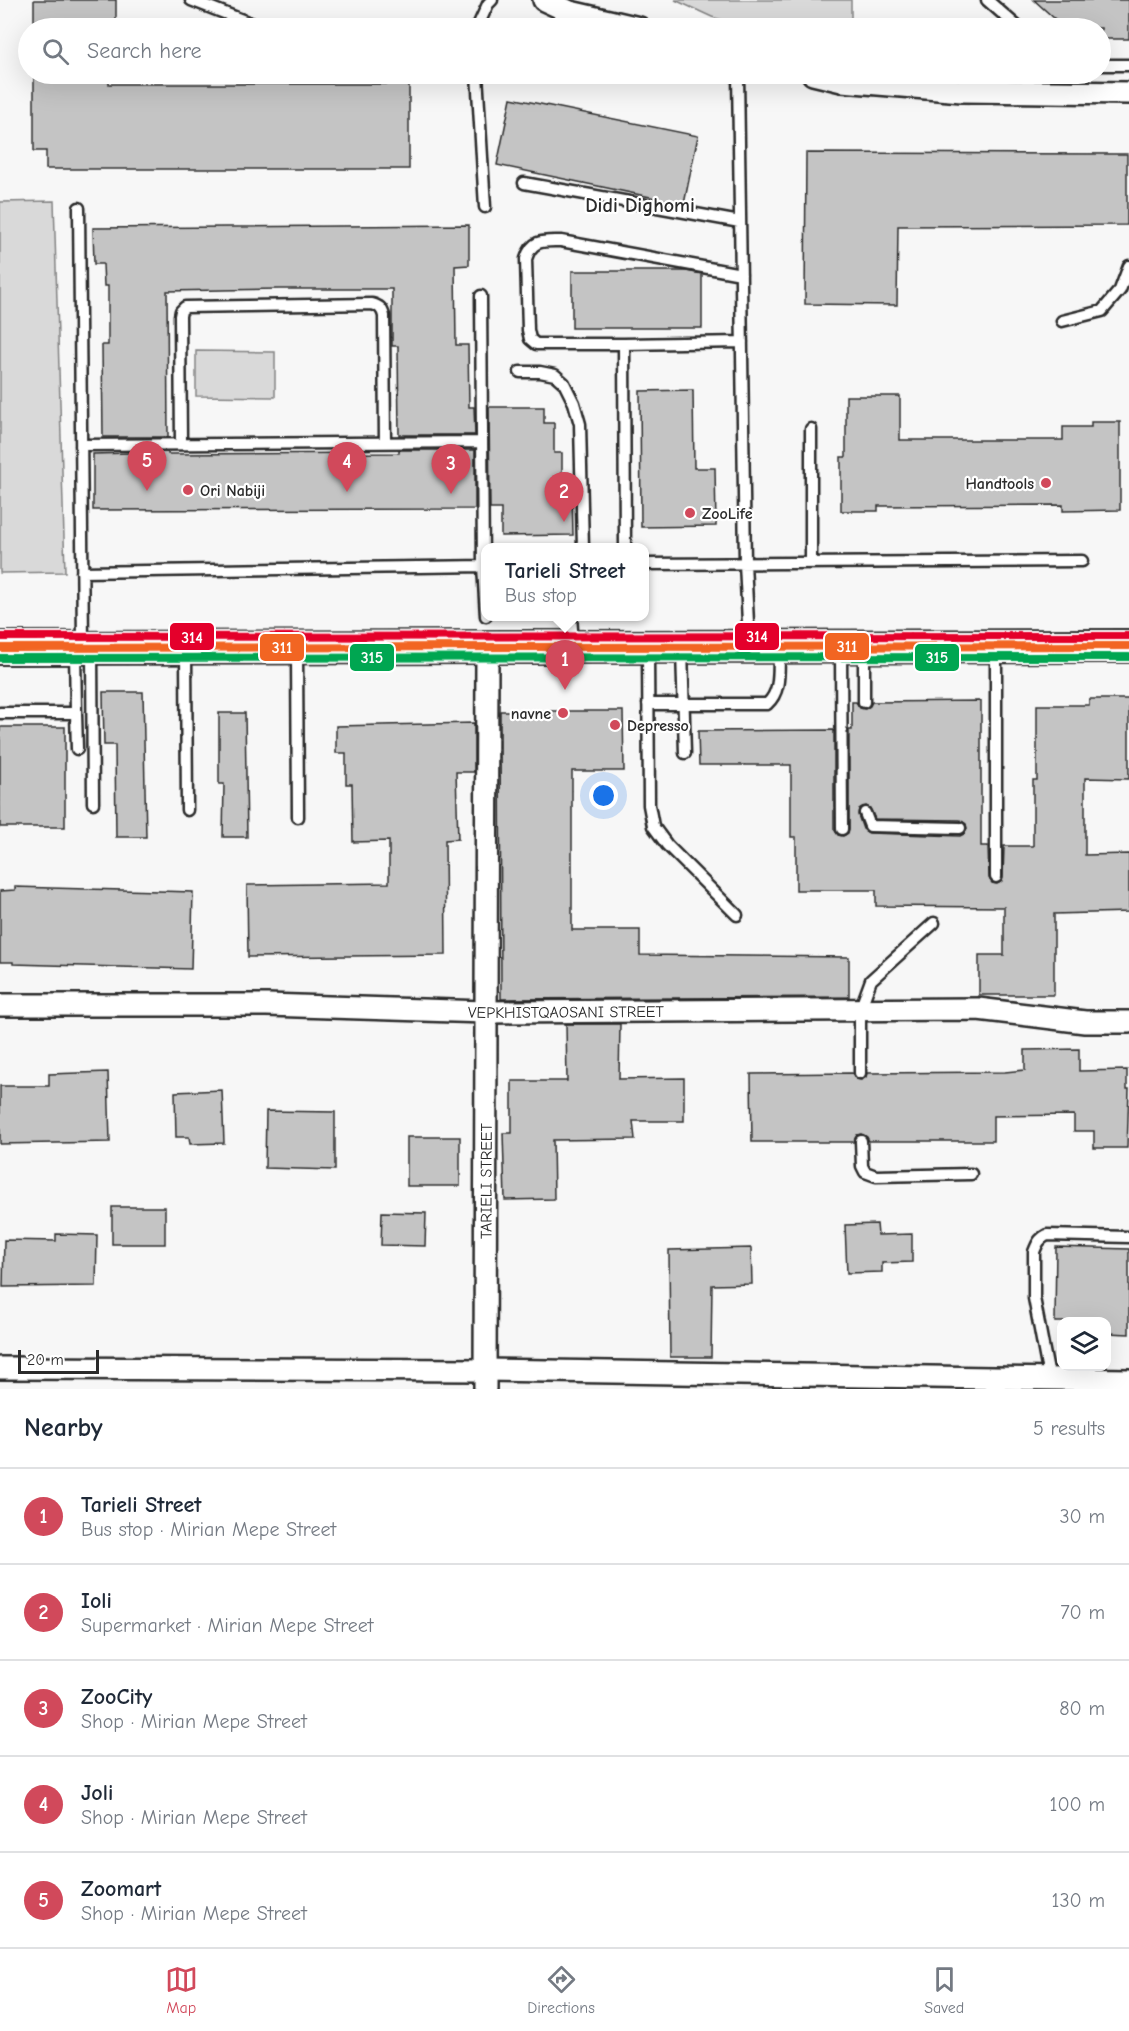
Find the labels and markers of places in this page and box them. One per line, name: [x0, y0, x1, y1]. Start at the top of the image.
pin: 5: [128, 442, 166, 491]
pin: 4: [328, 442, 366, 492]
pin: 3: [432, 444, 470, 494]
pin: 2: [544, 472, 584, 522]
place label: Handtools: [965, 475, 1034, 493]
marker: Handtools: [1039, 476, 1053, 490]
place label: Ori Nabiji: [200, 482, 265, 500]
marker: Ori Nabiji: [181, 483, 195, 497]
place label: ZooLife: [702, 505, 753, 523]
marker: ZooLife: [683, 506, 697, 520]
pin: 1: [546, 640, 584, 690]
place label: navne: [511, 705, 551, 723]
marker: navne: [556, 706, 570, 720]
place label: Depresso: [627, 717, 689, 735]
marker: Depresso: [608, 718, 622, 732]

